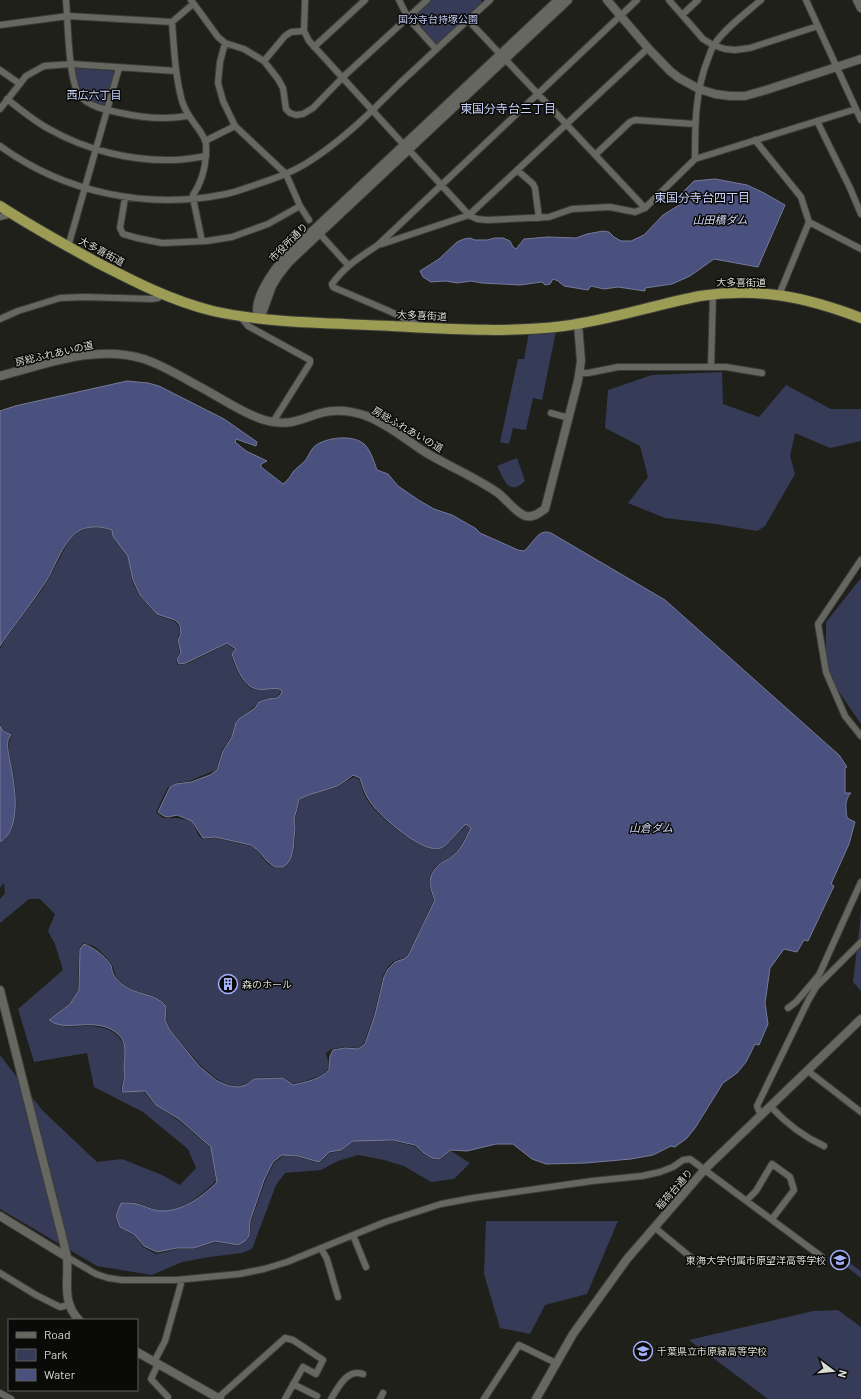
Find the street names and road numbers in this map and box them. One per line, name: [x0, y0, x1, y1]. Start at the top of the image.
street label: 市役所通り: [266, 220, 310, 264]
street label: 大多喜街道: [77, 234, 127, 268]
street label: 大多喜街道: [716, 276, 766, 288]
street label: 大多喜街道: [397, 308, 447, 322]
street label: 房総ふれあいの道: [14, 338, 94, 368]
street label: 房総ふれあいの道: [370, 404, 446, 454]
street label: 稲荷台通り: [653, 1166, 695, 1212]

